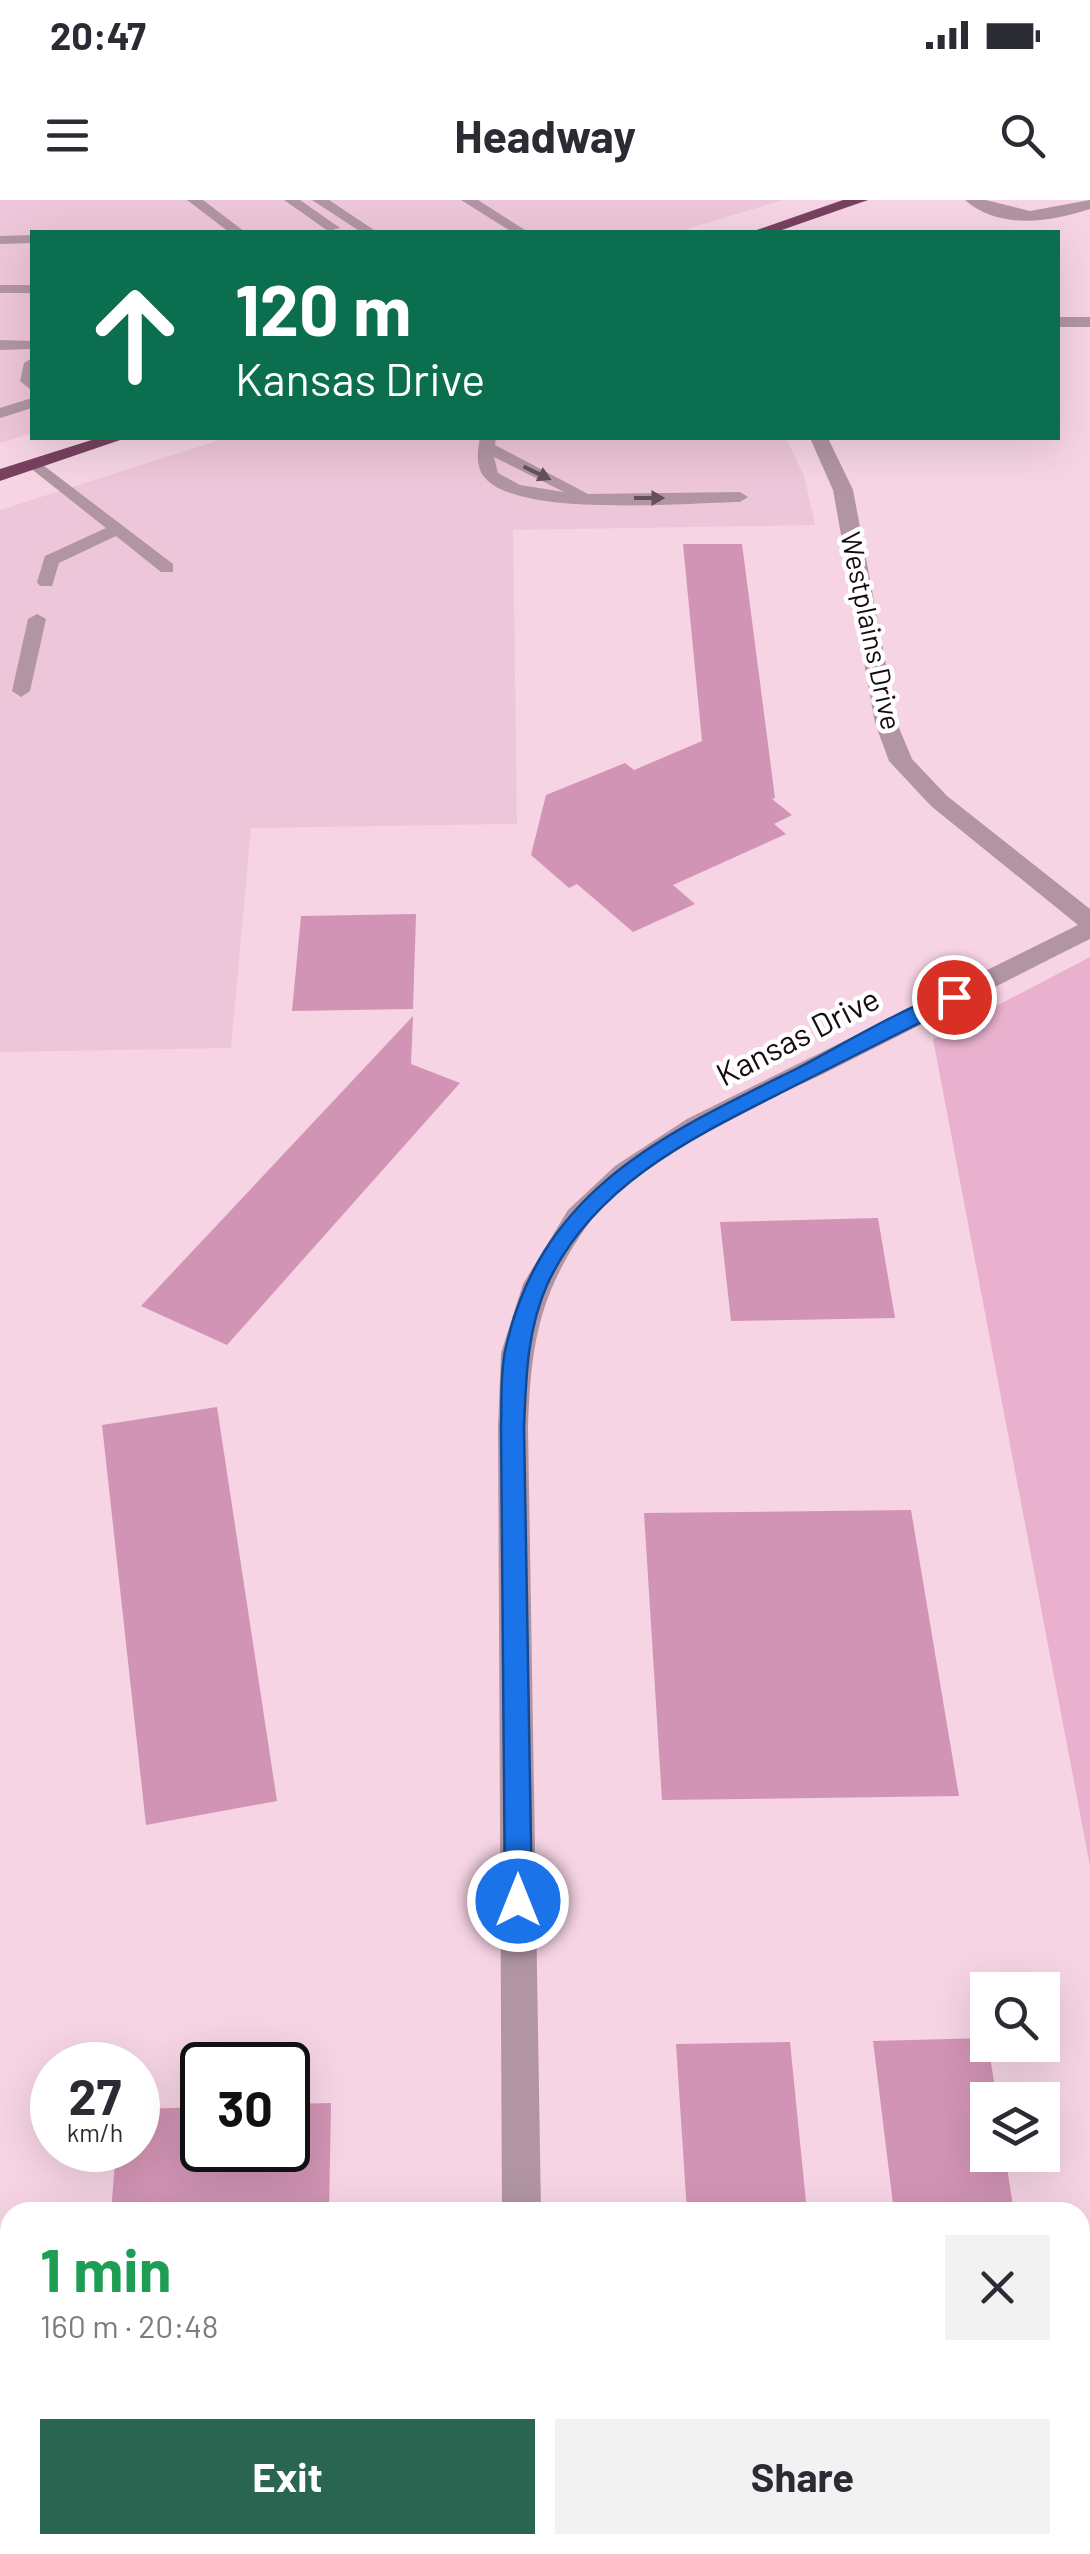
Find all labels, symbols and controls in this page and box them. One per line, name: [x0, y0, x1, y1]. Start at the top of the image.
text: 20:47: [50, 12, 146, 58]
icon: menu: [40, 108, 95, 163]
text: Headway: [454, 108, 636, 162]
icon: search: [995, 108, 1050, 163]
text: 120 m: [235, 266, 411, 350]
icon: ahead: [70, 270, 200, 400]
text: Kansas Drive: [235, 351, 485, 405]
one-way arrow: [523, 464, 552, 481]
one-way arrow: [634, 490, 665, 506]
street label: Westplains Drive: [834, 529, 910, 733]
pin: [912, 955, 997, 1040]
icon: arrive: [927, 970, 982, 1025]
street label: Kansas Drive: [709, 978, 885, 1093]
position arrow: [466, 1849, 570, 1953]
map controls: [970, 1972, 1060, 2172]
button: search: [970, 1972, 1060, 2062]
speed limit sign: 30: [180, 2042, 310, 2172]
text: 27: [69, 2065, 121, 2125]
button: layers: [970, 2082, 1060, 2172]
text: km/h: [67, 2117, 123, 2147]
text: 1 min: [40, 2232, 171, 2304]
button: close: [945, 2235, 1050, 2340]
text: 160 m · 20:48: [40, 2306, 219, 2344]
button: Exit: [40, 2419, 535, 2534]
button: Share: [555, 2419, 1050, 2534]

